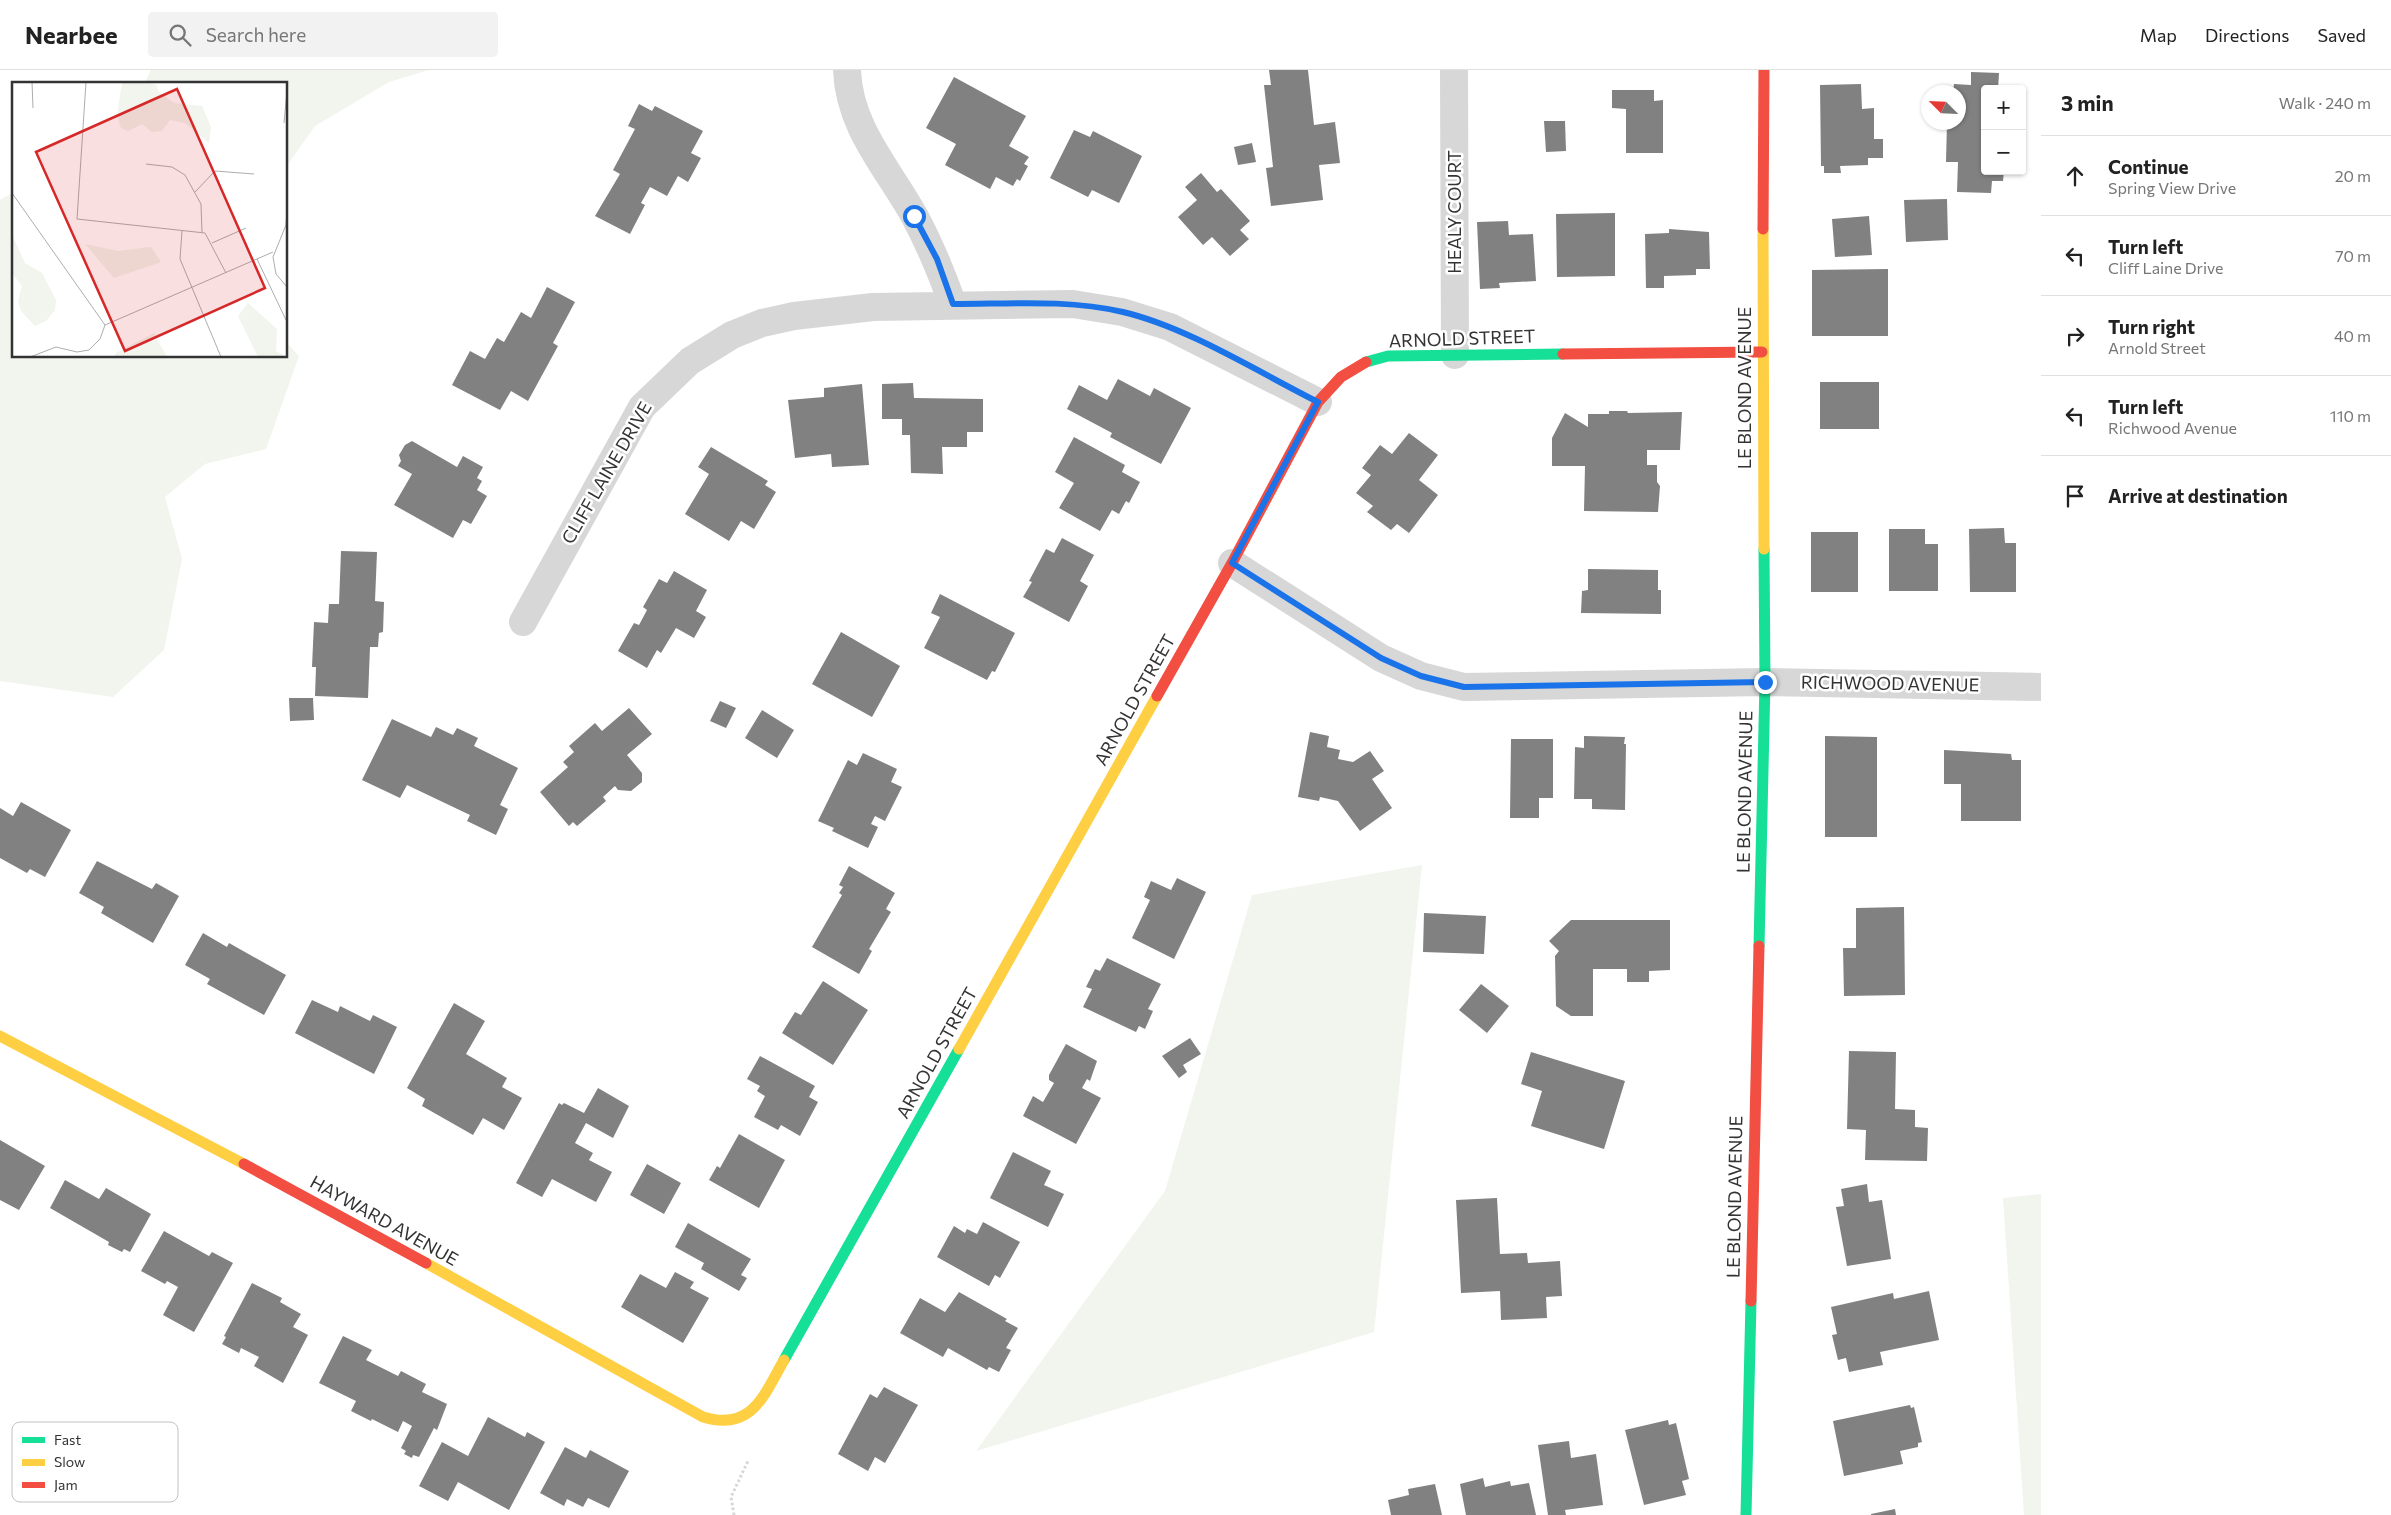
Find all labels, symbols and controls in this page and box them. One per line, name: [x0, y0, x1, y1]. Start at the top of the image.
search box: [148, 12, 498, 57]
text: Nearbee: [25, 20, 118, 49]
icon: search: [166, 21, 194, 49]
text: Search here: [206, 23, 306, 46]
text: Map: [2140, 24, 2177, 46]
text: Directions: [2205, 24, 2289, 46]
text: Saved: [2317, 24, 2366, 46]
inset map: [12, 82, 288, 358]
north arrow: [1921, 85, 1966, 130]
map controls: [1981, 85, 2026, 175]
button: +: [1981, 85, 2026, 130]
text: 3 min: [2061, 90, 2114, 115]
text: Walk · 240 m: [2279, 93, 2371, 112]
button: −: [1981, 130, 2026, 175]
street label: HEALY COURT: [1443, 150, 1465, 274]
text: Continue: [2108, 155, 2188, 178]
icon: ahead: [2061, 162, 2089, 190]
text: 20 m: [2335, 166, 2371, 185]
text: Spring View Drive: [2108, 178, 2236, 197]
route start: [903, 205, 926, 228]
text: Turn left: [2108, 235, 2183, 258]
icon: left: [2061, 242, 2089, 270]
text: 70 m: [2335, 246, 2371, 265]
text: Cliff Laine Drive: [2108, 258, 2223, 277]
street label: LE BLOND AVENUE: [1733, 307, 1755, 469]
text: Turn right: [2108, 315, 2195, 338]
icon: right: [2061, 322, 2089, 350]
street label: ARNOLD STREET: [1388, 324, 1536, 352]
text: 40 m: [2334, 326, 2371, 345]
text: Arnold Street: [2108, 338, 2206, 357]
text: Turn left: [2108, 395, 2183, 418]
street label: CLIFF LAINE DRIVE: [556, 397, 656, 548]
icon: left: [2061, 402, 2089, 430]
text: 110 m: [2330, 406, 2371, 425]
text: Richwood Avenue: [2108, 418, 2237, 437]
icon: arrive: [2061, 482, 2089, 510]
text: Arrive at destination: [2108, 484, 2288, 507]
street label: ARNOLD STREET: [1089, 630, 1179, 769]
street label: RICHWOOD AVENUE: [1801, 670, 1979, 696]
route end: [1754, 671, 1777, 694]
street label: LE BLOND AVENUE: [1732, 711, 1756, 873]
street label: ARNOLD STREET: [891, 983, 981, 1122]
street label: LE BLOND AVENUE: [1722, 1116, 1746, 1278]
street label: HAYWARD AVENUE: [307, 1170, 462, 1270]
legend: [12, 1422, 178, 1502]
text: Fast: [54, 1431, 81, 1448]
text: Slow: [54, 1453, 85, 1470]
text: Jam: [54, 1476, 78, 1493]

